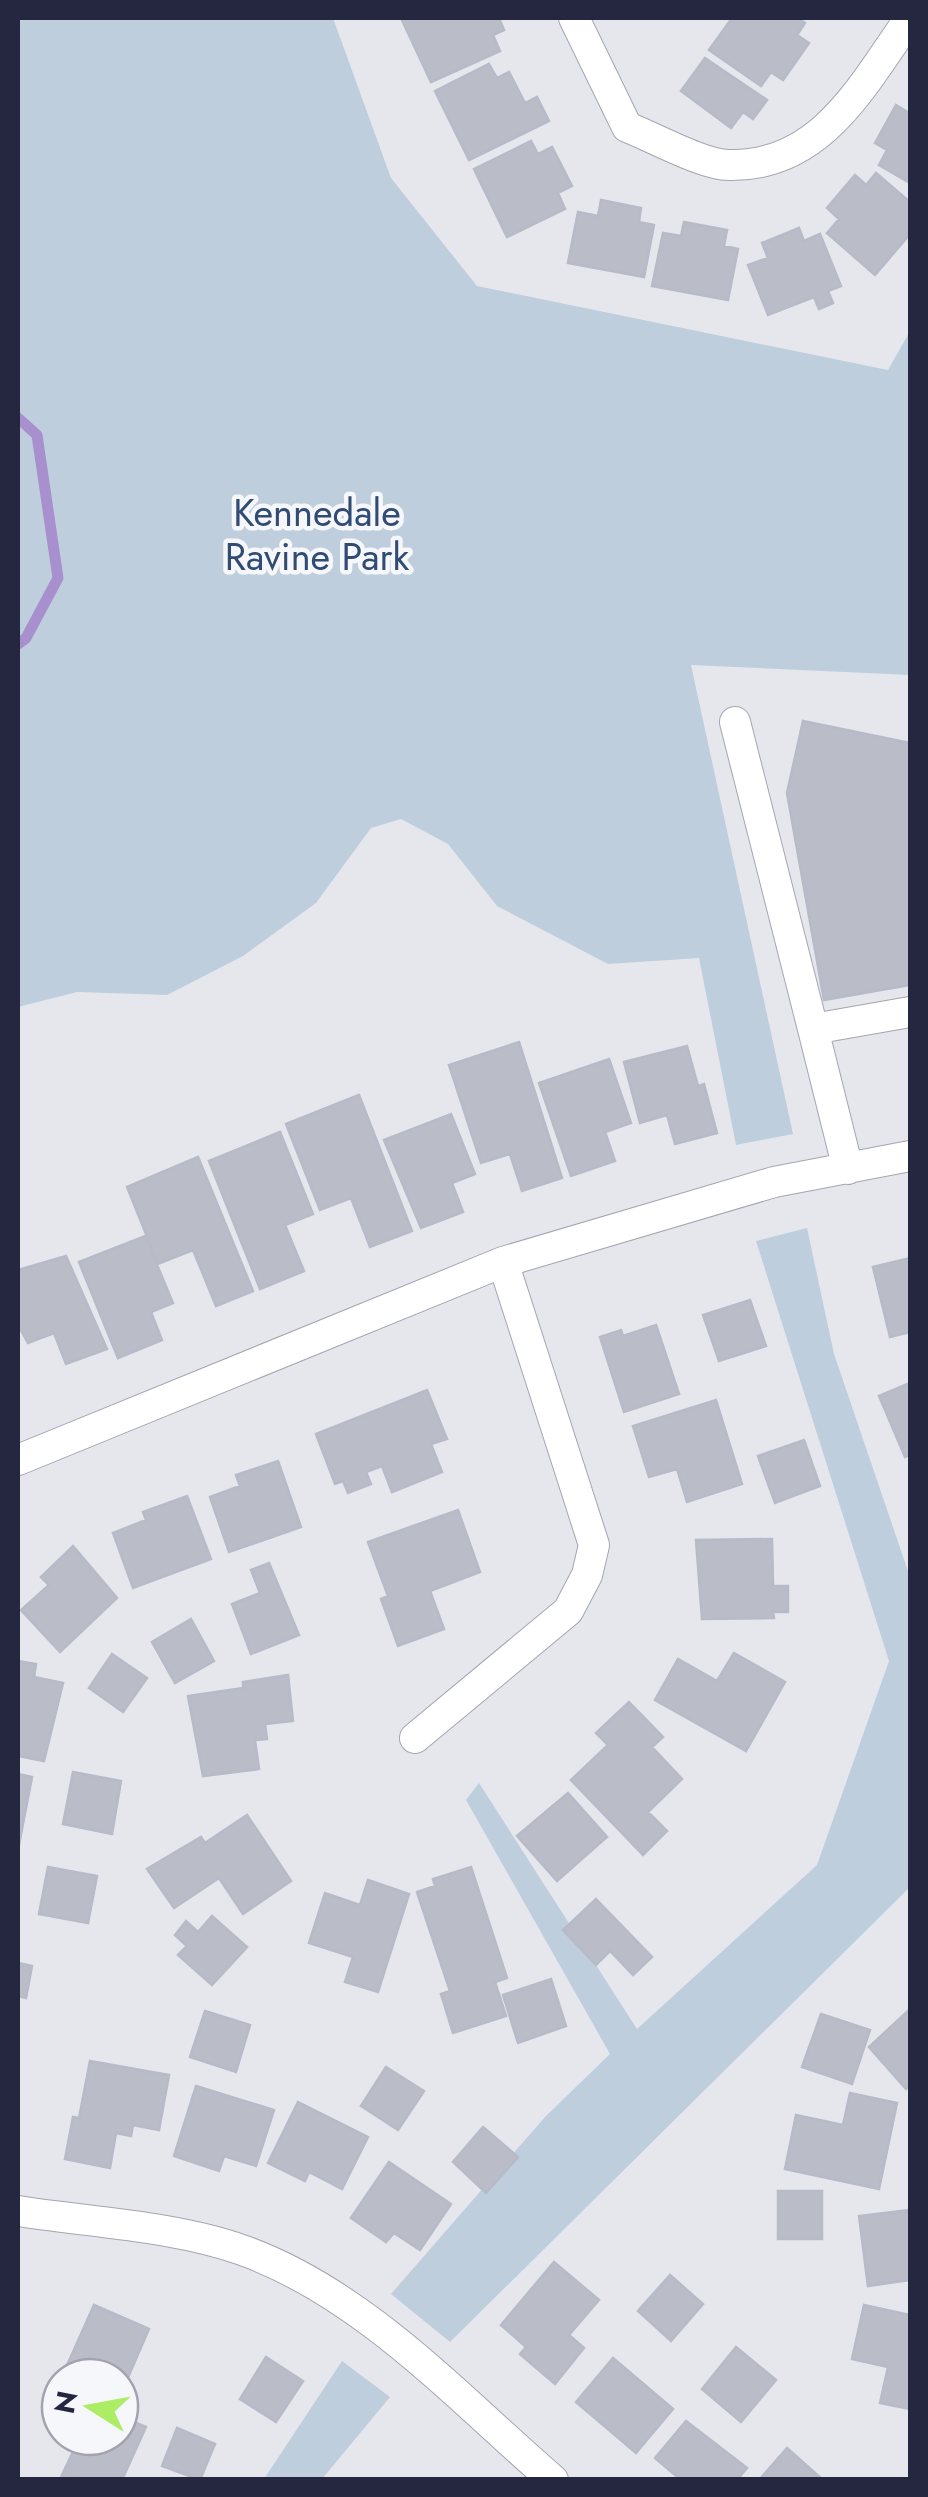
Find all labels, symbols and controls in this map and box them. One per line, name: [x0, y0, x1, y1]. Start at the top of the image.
park label: Kennedale Ravine Park: [225, 485, 410, 584]
north arrow: [40, 2357, 140, 2457]
text: N: [44, 2388, 88, 2417]

